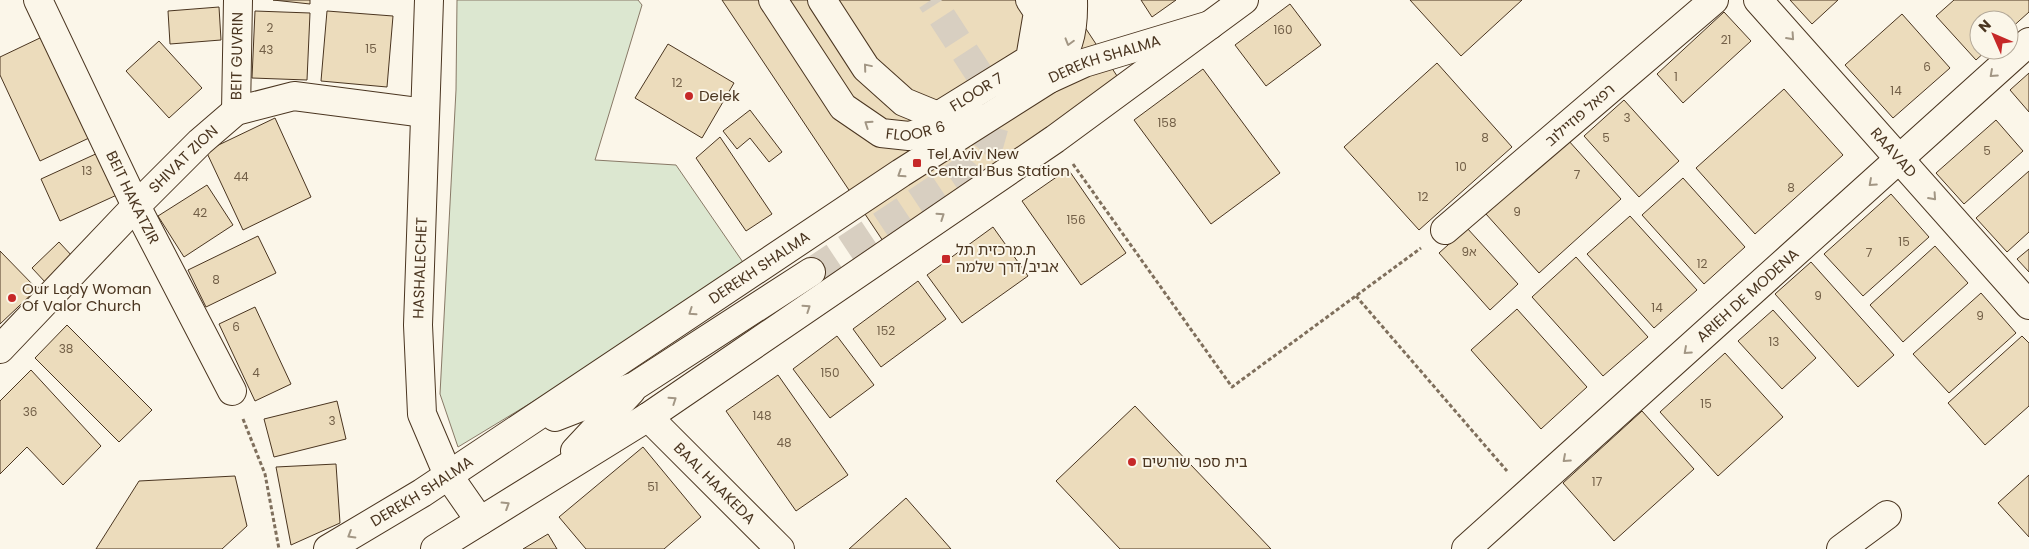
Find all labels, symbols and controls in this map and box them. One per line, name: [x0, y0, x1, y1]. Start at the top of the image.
north arrow: [1969, 10, 2019, 60]
street label: BEIT GUVRIN: [225, 12, 248, 100]
text: N: [1974, 15, 1996, 37]
house number: 2: [267, 19, 274, 36]
house number: 160: [1274, 21, 1293, 38]
street label: DEREKH SHALMA: [1045, 30, 1163, 88]
house number: 21: [1721, 31, 1731, 48]
one-way arrow: [1785, 31, 1794, 40]
one-way arrow: [1064, 37, 1074, 45]
house number: 15: [365, 40, 377, 57]
house number: 43: [259, 41, 273, 58]
house number: 6: [1923, 58, 1931, 75]
one-way arrow: [863, 63, 872, 72]
street label: FLOOR 7: [946, 67, 1007, 116]
house number: 1: [1674, 68, 1678, 85]
one-way arrow: [1989, 68, 1998, 77]
house number: 12: [672, 74, 682, 91]
street label: רפאל פוזיילוב: [1540, 78, 1619, 151]
house number: 14: [1890, 82, 1902, 99]
place label: Delek: [699, 85, 740, 106]
marker: Delek: [683, 90, 695, 102]
house number: 3: [1623, 109, 1631, 126]
house number: 158: [1158, 114, 1176, 131]
street label: FLOOR 6: [885, 115, 947, 146]
street label: SHIVAT ZION: [144, 120, 222, 198]
one-way arrow: [864, 121, 874, 130]
street label: RAAVAD: [1866, 123, 1922, 182]
house number: 8: [1481, 129, 1489, 146]
house number: 5: [1602, 129, 1610, 146]
house number: 5: [1983, 142, 1991, 159]
place label: Tel Aviv New Central Bus Station: [927, 143, 1070, 181]
street label: BEIT HAKATZIR: [101, 147, 165, 248]
marker: Tel Aviv New Central Bus Station: [911, 157, 923, 169]
house number: 10: [1455, 158, 1467, 175]
house number: 13: [82, 162, 92, 179]
house number: 7: [1574, 166, 1581, 183]
house number: 44: [233, 168, 249, 185]
one-way arrow: [897, 168, 906, 177]
one-way arrow: [1869, 177, 1878, 186]
house number: 8: [1787, 179, 1795, 196]
house number: 12: [1418, 188, 1428, 205]
one-way arrow: [1927, 192, 1936, 201]
house number: 9: [1513, 203, 1521, 220]
house number: 42: [193, 204, 207, 221]
house number: 156: [1067, 211, 1086, 228]
one-way arrow: [935, 213, 945, 222]
street label: HASHALECHET: [407, 217, 432, 319]
street label: DEREKH SHALMA: [704, 226, 814, 309]
house number: 15: [1898, 233, 1910, 250]
place label: ת.מרכזית תל אביב/דרך שלמה: [956, 239, 1059, 277]
house number: 9א: [1461, 243, 1477, 260]
street label: ARIEH DE MODENA: [1692, 243, 1803, 347]
house number: 7: [1866, 244, 1873, 261]
marker: ת.מרכזית תל אביב/דרך שלמה: [940, 253, 952, 265]
house number: 12: [1697, 255, 1707, 272]
house number: 8: [212, 271, 220, 288]
place label: Our Lady Woman Of Valor Church: [22, 278, 152, 316]
house number: 9: [1814, 287, 1822, 304]
marker: Our Lady Woman Of Valor Church: [6, 292, 18, 304]
house number: 14: [1651, 299, 1663, 316]
one-way arrow: [801, 305, 811, 314]
one-way arrow: [689, 306, 698, 315]
house number: 9: [1976, 307, 1984, 324]
house number: 6: [232, 318, 240, 335]
house number: 152: [877, 322, 895, 339]
house number: 13: [1769, 333, 1779, 350]
house number: 38: [59, 340, 73, 357]
one-way arrow: [1683, 345, 1692, 354]
house number: 4: [252, 364, 260, 381]
house number: 150: [821, 364, 839, 381]
house number: 15: [1700, 395, 1712, 412]
one-way arrow: [668, 396, 677, 406]
house number: 36: [23, 403, 37, 420]
house number: 148: [753, 407, 771, 424]
house number: 3: [328, 412, 336, 429]
house number: 48: [776, 434, 792, 451]
street label: BAAL HAAKEDA: [669, 437, 760, 529]
street label: DEREKH SHALMA: [366, 451, 477, 531]
place label: בית ספר שורשים: [1142, 451, 1248, 472]
one-way arrow: [1562, 453, 1571, 462]
marker: בית ספר שורשים: [1126, 456, 1138, 468]
house number: 17: [1592, 473, 1603, 490]
house number: 51: [647, 478, 659, 495]
one-way arrow: [500, 502, 509, 511]
one-way arrow: [348, 529, 357, 539]

